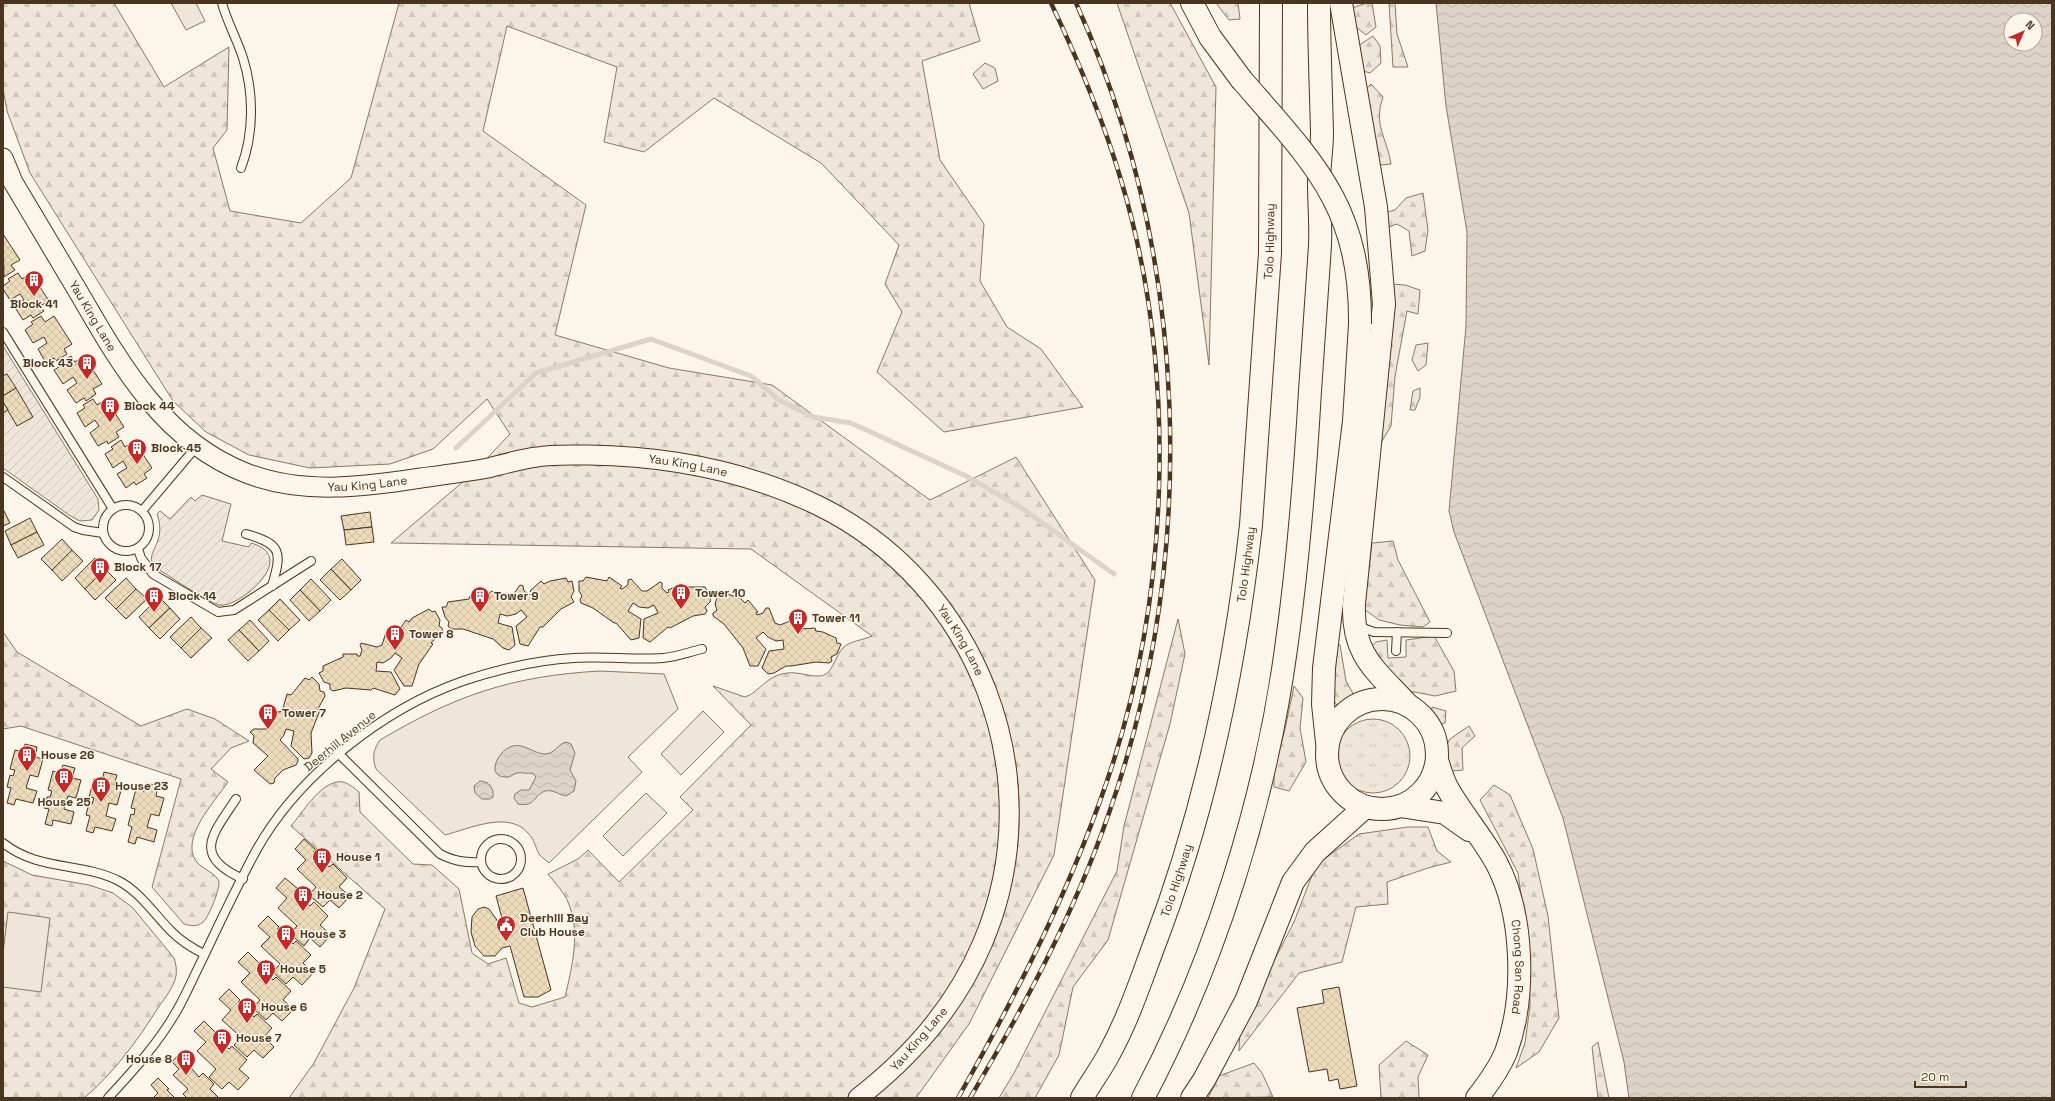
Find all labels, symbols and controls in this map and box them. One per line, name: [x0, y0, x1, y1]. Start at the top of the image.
north arrow: [2003, 12, 2043, 52]
text: N: [2023, 17, 2038, 32]
street label: Tolo Highway: [1260, 203, 1278, 280]
building icon: Block 41: [23, 269, 45, 297]
street label: Yau King Lane: [65, 278, 120, 355]
place label: Block 41: [10, 296, 58, 312]
building icon: Block 43: [76, 352, 98, 380]
place label: Block 43: [23, 355, 73, 371]
building icon: Block 44: [99, 395, 121, 423]
place label: Block 44: [124, 398, 175, 414]
building icon: Block 45: [126, 437, 148, 465]
place label: Block 45: [151, 440, 201, 456]
street label: Yau King Lane: [648, 451, 729, 481]
street label: Yau King Lane: [327, 472, 408, 495]
street label: Tolo Highway: [1233, 526, 1259, 604]
building icon: Block 17: [89, 556, 111, 584]
place label: Block 17: [114, 559, 162, 575]
building icon: Tower 10: [670, 582, 692, 610]
building icon: Block 14: [143, 585, 165, 613]
building icon: Tower 9: [469, 585, 491, 613]
place label: Tower 10: [695, 585, 746, 601]
place label: Block 14: [168, 588, 217, 604]
place label: Tower 9: [494, 588, 539, 604]
street label: Yau King Lane: [933, 601, 987, 678]
building icon: Tower 11: [787, 607, 809, 635]
place label: Tower 11: [812, 610, 860, 626]
building icon: Tower 8: [384, 623, 406, 651]
place label: Tower 8: [409, 626, 454, 642]
building icon: Tower 7: [257, 702, 279, 730]
place label: Tower 7: [282, 705, 326, 721]
street label: Deerhill Avenue: [301, 707, 379, 775]
building icon: House 26: [16, 744, 38, 772]
place label: House 26: [41, 747, 94, 763]
building icon: House 25: [53, 766, 75, 794]
building icon: House 23: [90, 775, 112, 803]
place label: House 23: [115, 778, 168, 794]
place label: House 25: [37, 794, 91, 810]
street label: Tolo Highway: [1157, 842, 1196, 919]
building icon: House 1: [311, 846, 333, 874]
place label: House 1: [336, 849, 380, 865]
building icon: House 2: [292, 884, 314, 912]
place label: House 2: [317, 887, 363, 903]
place label: Deerhill Bay Club House: [520, 910, 589, 940]
public building icon: Deerhill Bay Club House: [495, 914, 517, 942]
street label: Chong San Road: [1507, 918, 1527, 1016]
building icon: House 3: [275, 923, 297, 951]
place label: House 3: [300, 926, 346, 942]
building icon: House 5: [255, 958, 277, 986]
place label: House 5: [280, 961, 326, 977]
building icon: House 6: [236, 996, 258, 1024]
place label: House 6: [261, 999, 307, 1015]
street label: Yau King Lane: [887, 1004, 951, 1074]
building icon: House 7: [211, 1027, 233, 1055]
place label: House 7: [236, 1030, 282, 1046]
building icon: House 8: [175, 1048, 197, 1076]
place label: House 8: [126, 1051, 172, 1067]
scale bar: [1915, 1063, 1966, 1089]
text: 20 m: [1921, 1069, 1949, 1085]

